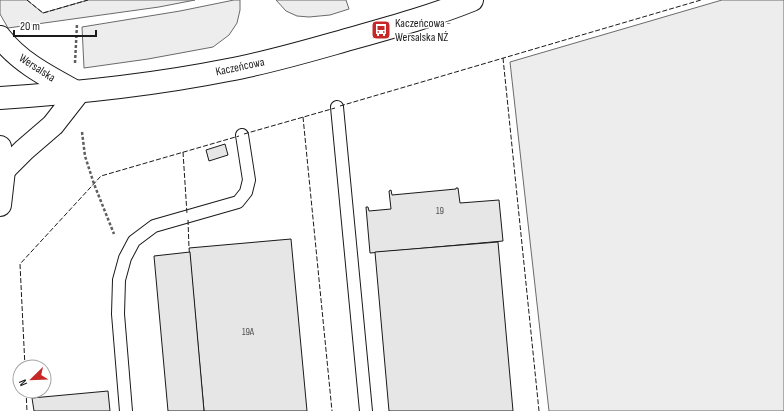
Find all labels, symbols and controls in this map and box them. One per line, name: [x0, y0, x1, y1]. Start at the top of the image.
scale bar: [14, 12, 96, 38]
place label: Kaczeńcowa - Wersalska NŻ: [395, 16, 451, 45]
text: 20 m: [20, 19, 40, 34]
bus stop icon: Kaczeńcowa - Wersalska NŻ: [370, 19, 392, 41]
street label: Wersalska: [16, 51, 58, 85]
street label: Kaczeńcowa: [214, 54, 266, 80]
house number: 19: [436, 205, 444, 217]
house number: 19A: [242, 326, 255, 338]
north arrow: [12, 359, 52, 399]
text: N: [16, 377, 30, 388]

